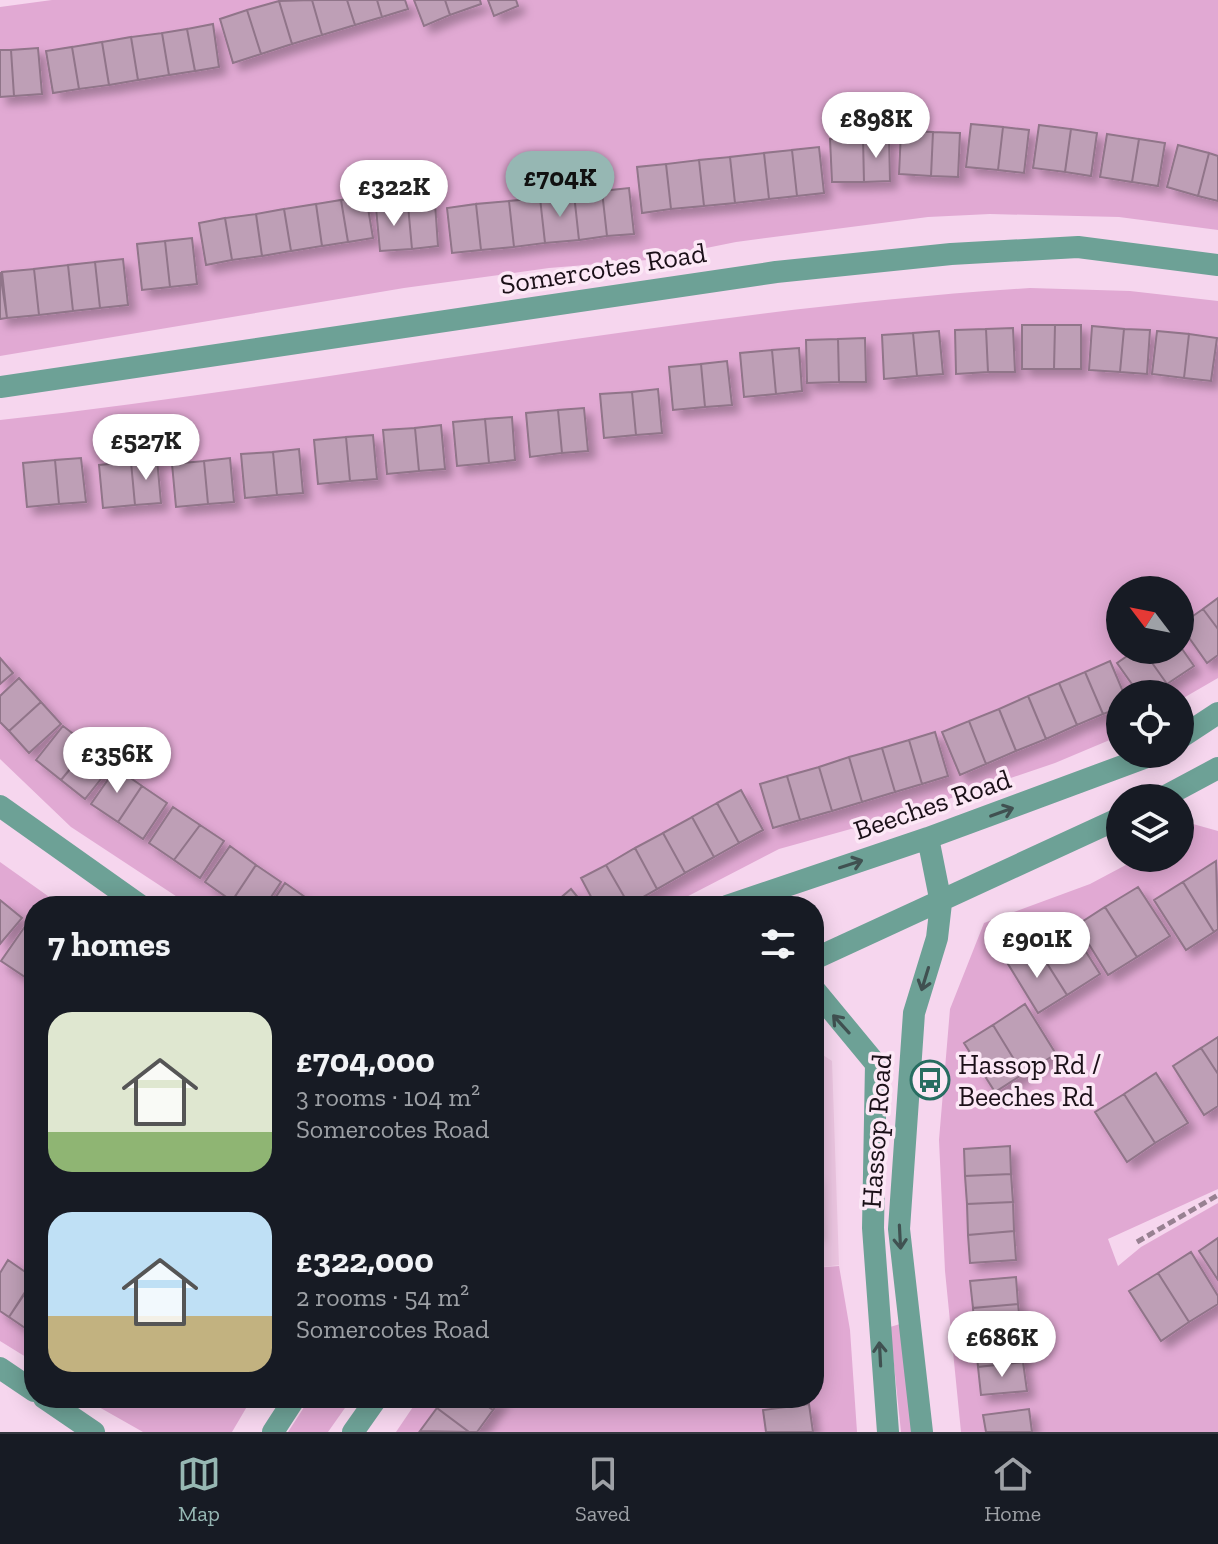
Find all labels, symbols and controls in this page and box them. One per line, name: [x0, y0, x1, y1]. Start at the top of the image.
pin: £898K: [820, 92, 932, 160]
text: £898K: [840, 102, 912, 134]
pin: £704K: [504, 151, 616, 219]
pin: £322K: [338, 160, 450, 228]
text: £704K: [523, 161, 597, 193]
text: £322K: [358, 170, 430, 202]
street label: Somercotes Road: [498, 236, 708, 301]
pin: £527K: [90, 414, 202, 482]
text: £527K: [111, 424, 181, 456]
north arrow: [1106, 576, 1194, 664]
map controls: [1106, 576, 1194, 872]
button: locate: [1106, 680, 1194, 768]
pin: £356K: [61, 727, 173, 795]
text: £356K: [81, 737, 153, 769]
street label: Beeches Road: [849, 762, 1015, 847]
button: layers: [1106, 784, 1194, 872]
one-way arrow: [989, 804, 1014, 818]
one-way arrow: [838, 856, 863, 870]
pin: £901K: [981, 912, 1093, 980]
icon: filters: [756, 922, 800, 966]
text: £901K: [1002, 922, 1072, 954]
text: 7 homes: [48, 924, 171, 965]
one-way arrow: [917, 965, 932, 991]
one-way arrow: [832, 1014, 851, 1035]
text: £704,000: [296, 1040, 435, 1081]
icon: home: [112, 1044, 208, 1140]
place label: Hassop Rd / Beeches Rd: [958, 1048, 1101, 1113]
street label: Hassop Road: [855, 1052, 898, 1210]
bus stop icon: Hassop Rd / Beeches Rd: [909, 1059, 951, 1101]
text: 3 rooms · 104 m²: [296, 1081, 480, 1113]
text: Somercotes Road: [296, 1113, 489, 1145]
one-way arrow: [893, 1223, 908, 1250]
text: £322,000: [296, 1240, 434, 1281]
icon: home: [112, 1244, 208, 1340]
text: 2 rooms · 54 m²: [296, 1281, 469, 1313]
pin: £686K: [946, 1311, 1058, 1379]
text: Somercotes Road: [296, 1313, 489, 1345]
text: £686K: [966, 1321, 1038, 1353]
one-way arrow: [873, 1341, 888, 1368]
tab: Map: [177, 1452, 221, 1527]
tab: Saved: [575, 1452, 630, 1527]
tab: Home: [984, 1452, 1041, 1527]

